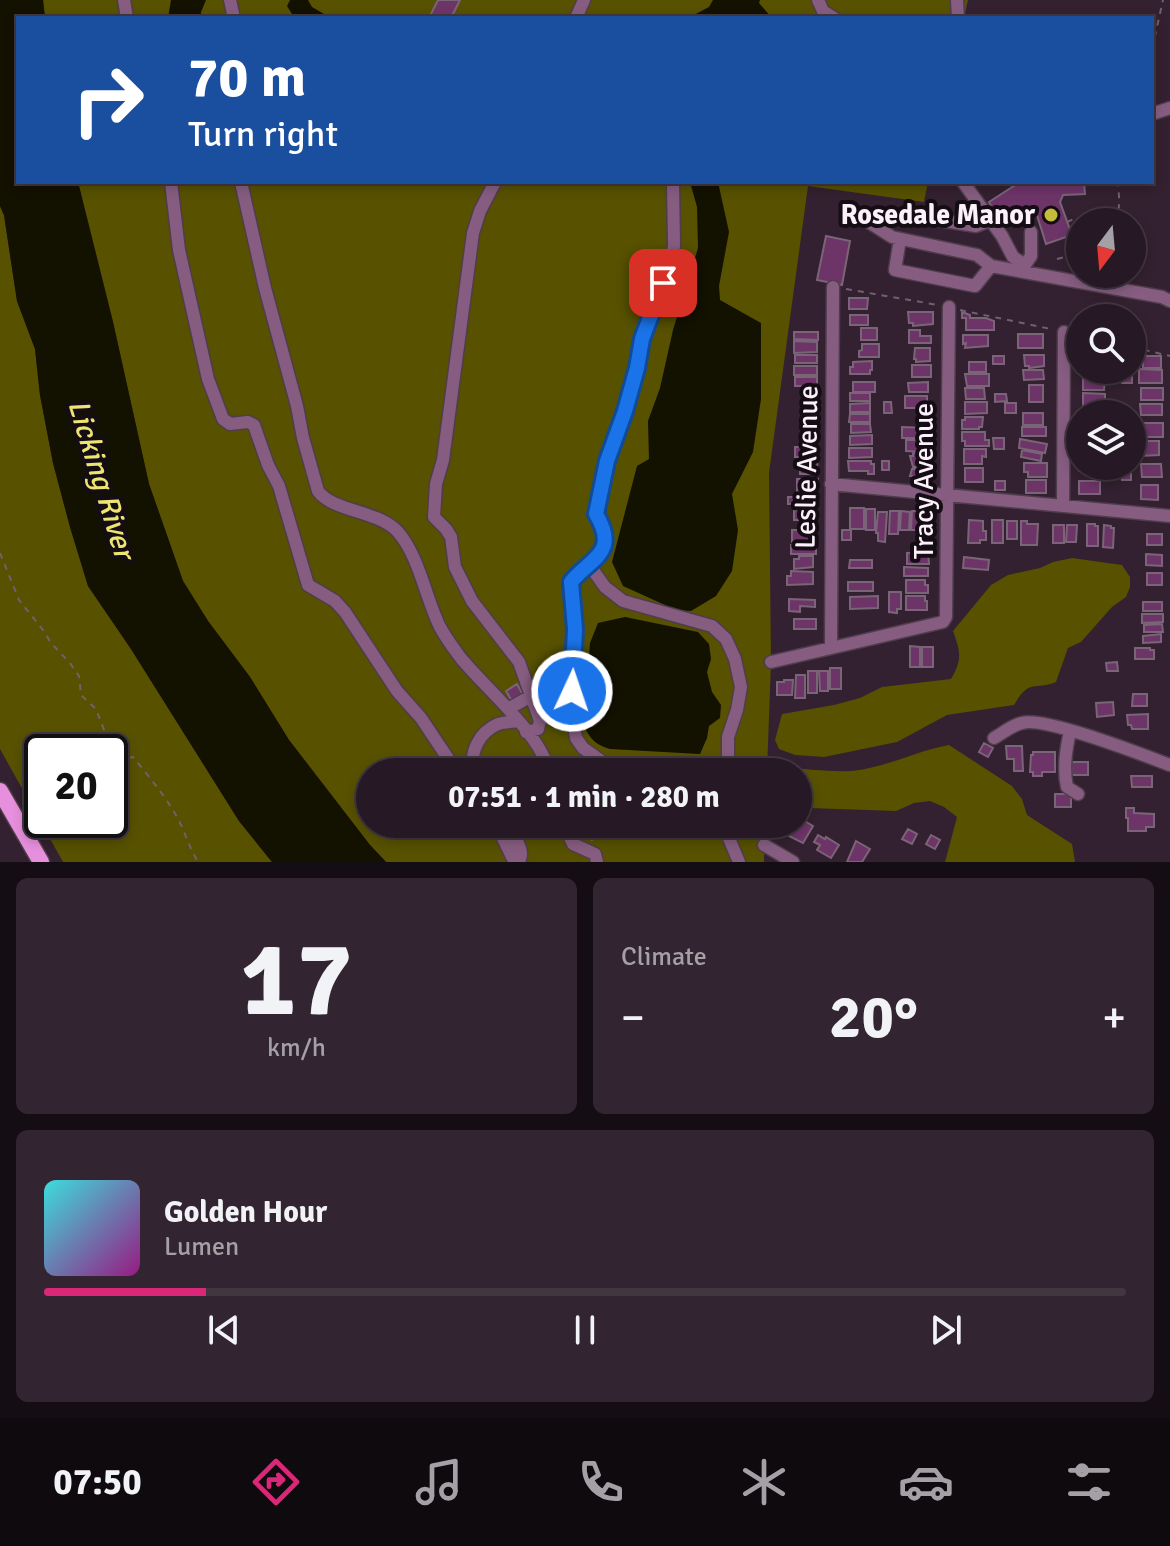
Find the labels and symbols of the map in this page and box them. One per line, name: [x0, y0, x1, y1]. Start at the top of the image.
place label: Rosedale Manor: [841, 198, 1036, 232]
marker: Rosedale Manor: [1042, 206, 1060, 224]
north arrow: [1066, 208, 1146, 288]
pin: [629, 249, 697, 317]
street label: Leslie Avenue: [789, 385, 825, 549]
water label: Licking River: [59, 395, 144, 567]
street label: Tracy Avenue: [907, 403, 941, 559]
position arrow: [530, 649, 614, 733]
speed limit sign: 20: [24, 734, 128, 838]

